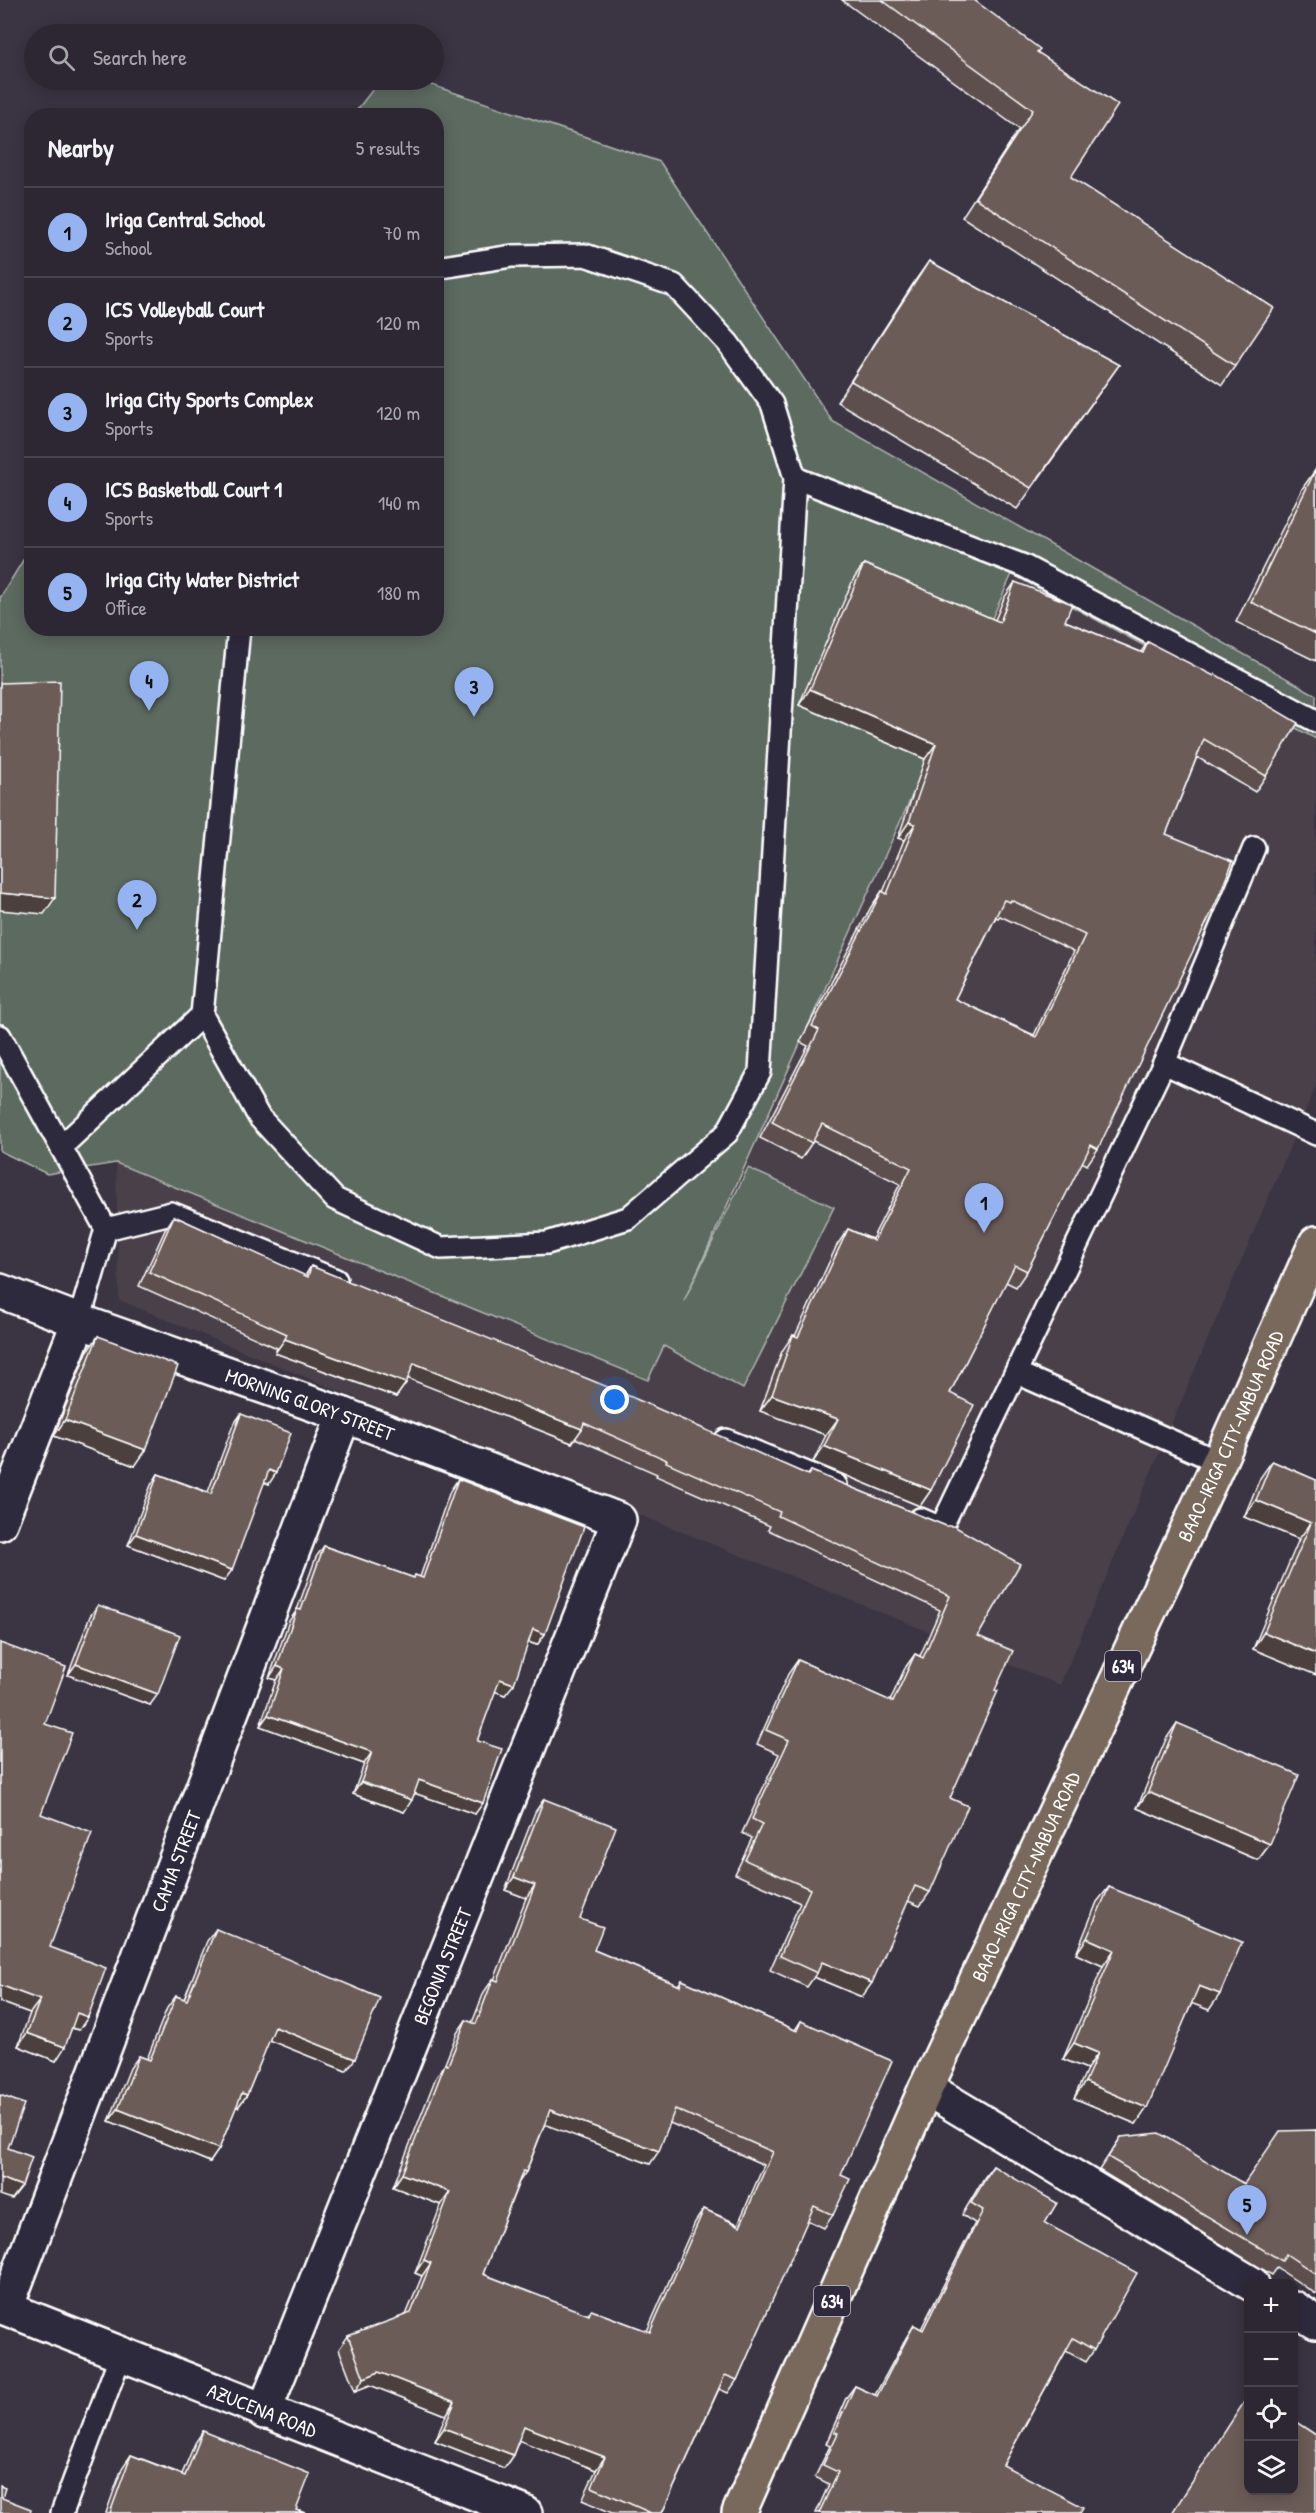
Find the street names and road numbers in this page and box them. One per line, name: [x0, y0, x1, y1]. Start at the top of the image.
street label: BAAO-IRIGA CITY-NABUA ROAD: [1170, 1325, 1289, 1546]
street label: MORNING GLORY STREET: [222, 1361, 399, 1447]
road number: 634: [1105, 1651, 1141, 1681]
street label: BAAO-IRIGA CITY-NABUA ROAD: [964, 1767, 1086, 1986]
street label: CAMIA STREET: [144, 1806, 207, 1916]
street label: BEGONIA STREET: [406, 1903, 478, 2029]
road number: 634: [814, 2286, 850, 2316]
street label: AZUCENA ROAD: [204, 2376, 321, 2443]

